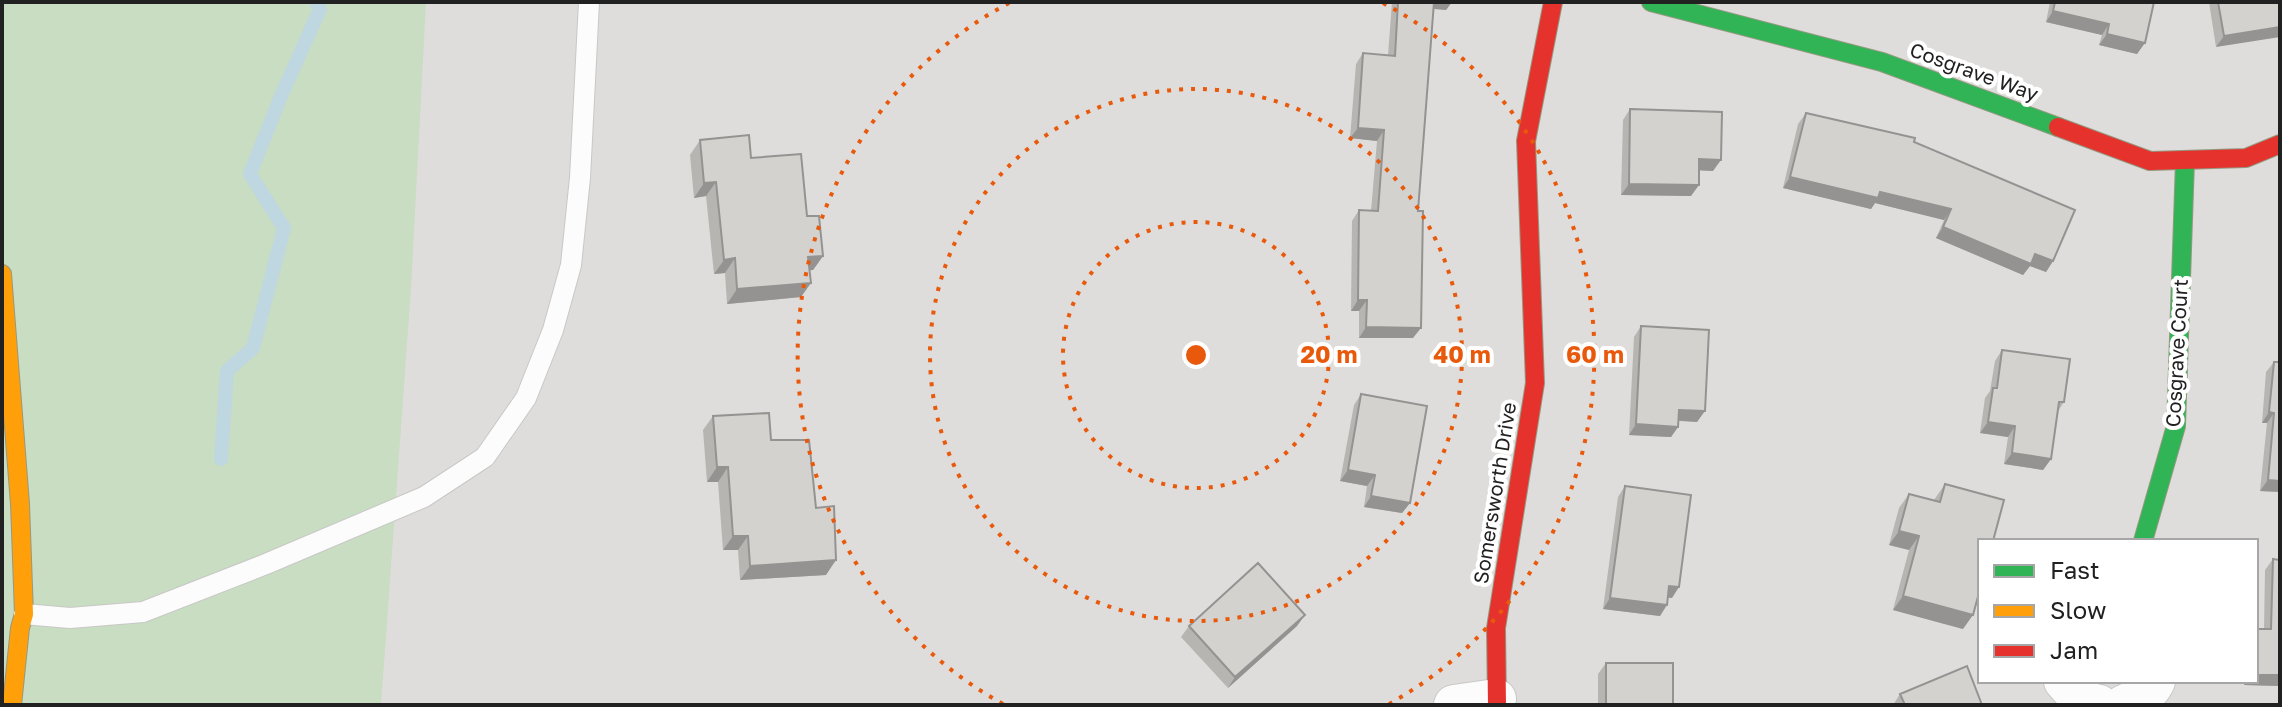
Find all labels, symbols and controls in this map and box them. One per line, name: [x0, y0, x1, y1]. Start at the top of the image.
street label: Cosgrave Way: [1907, 37, 2042, 105]
street label: Cosgrave Court: [2160, 278, 2192, 428]
text: 20 m: [1300, 339, 1358, 368]
text: 40 m: [1433, 339, 1491, 368]
text: 60 m: [1566, 339, 1624, 368]
centre of rings: [1182, 341, 1210, 369]
street label: Somersworth Drive: [1468, 400, 1520, 585]
legend: [1978, 539, 2258, 683]
text: Fast: [2050, 555, 2100, 584]
text: Slow: [2050, 595, 2106, 624]
text: Jam: [2050, 635, 2098, 664]

